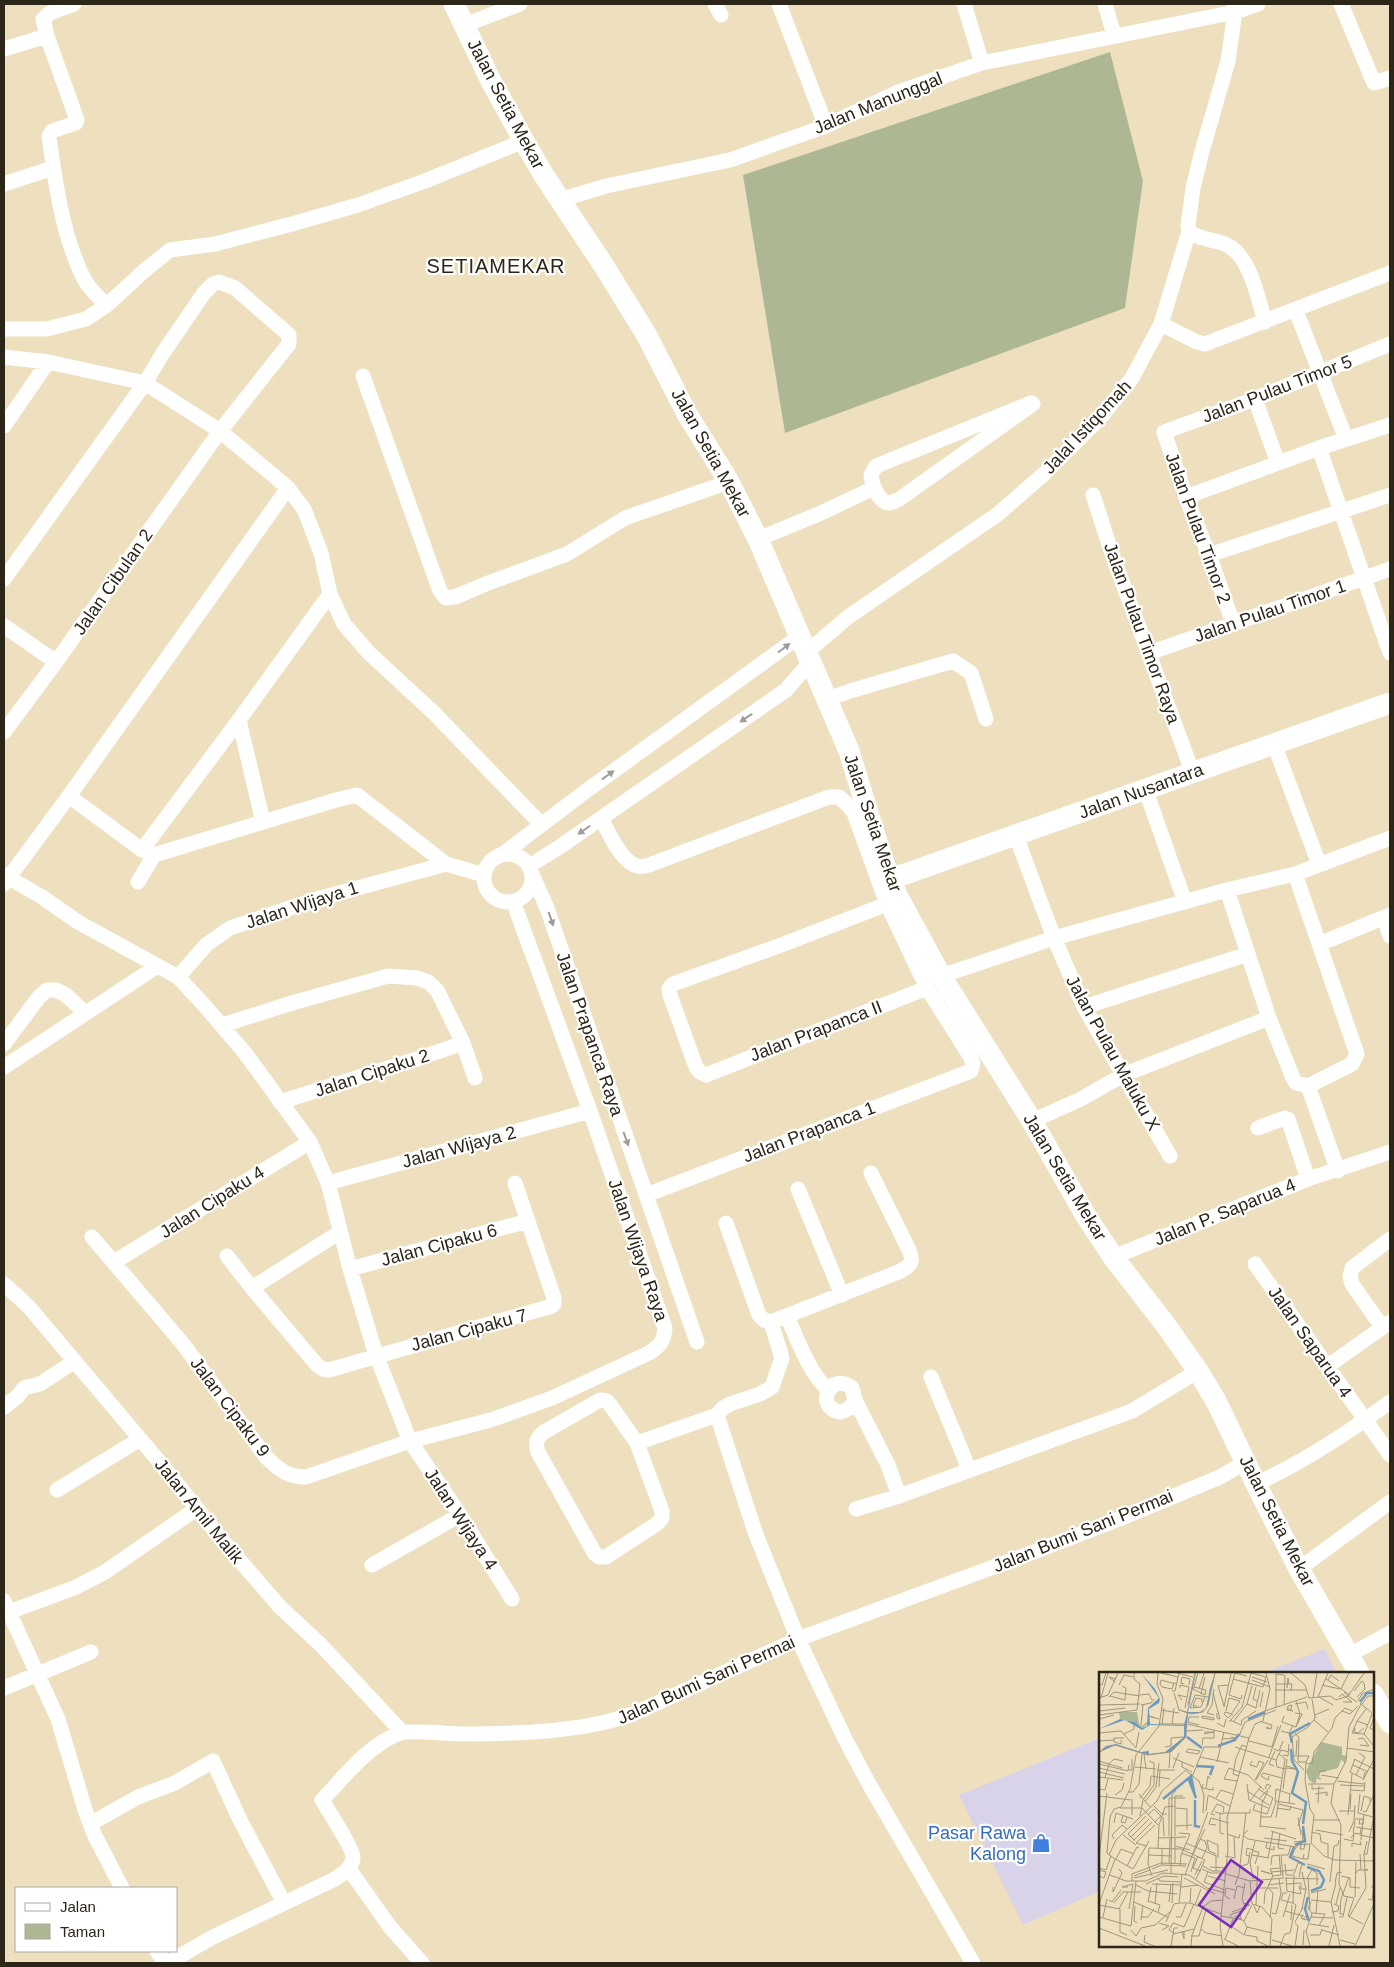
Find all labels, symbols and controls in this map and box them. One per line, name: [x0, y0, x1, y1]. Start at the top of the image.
street label: Jalan Setia Mekar: [463, 36, 549, 172]
street label: Jalan Manunggal: [811, 68, 945, 138]
district label: SETIAMEKAR: [427, 255, 565, 277]
street label: Jalan Pulau Timor 5: [1199, 351, 1355, 427]
street label: Jalal Istiqomah: [1039, 376, 1135, 478]
street label: Jalan Setia Mekar: [667, 385, 755, 521]
street label: Jalan Pulau Timor 2: [1161, 450, 1235, 606]
street label: Jalan Cibulan 2: [69, 525, 157, 639]
street label: Jalan Pulau Timor Raya: [1100, 540, 1184, 727]
street label: Jalan Pulau Timor 1: [1192, 576, 1348, 646]
one-way arrow: [777, 643, 790, 654]
one-way arrow: [739, 713, 753, 723]
street label: Jalan Setia Mekar: [840, 752, 906, 894]
street label: Jalan Nusantara: [1076, 759, 1207, 823]
one-way arrow: [601, 770, 615, 780]
one-way arrow: [577, 825, 590, 835]
street label: Jalan Wijaya 1: [243, 877, 361, 933]
one-way arrow: [547, 912, 555, 927]
street label: Jalan Prapanca Raya: [553, 949, 628, 1120]
street label: Jalan Pulau Maluku X: [1062, 972, 1164, 1134]
street label: Jalan Prapanca II: [747, 997, 885, 1065]
street label: Jalan Cipaku 2: [312, 1045, 432, 1101]
street label: Jalan Prapanca 1: [740, 1098, 878, 1166]
street label: Jalan Setia Mekar: [1019, 1110, 1111, 1244]
street label: Jalan Wijaya 2: [400, 1122, 518, 1172]
one-way arrow: [622, 1132, 630, 1147]
street label: Jalan Cipaku 4: [156, 1162, 268, 1242]
street label: Jalan P. Saparua 4: [1151, 1174, 1299, 1250]
street label: Jalan Wijaya Raya: [604, 1176, 672, 1325]
street label: Jalan Cipaku 6: [379, 1220, 499, 1270]
street label: Jalan Saparua 4: [1264, 1283, 1356, 1401]
street label: Jalan Cipaku 7: [409, 1305, 529, 1355]
street label: Jalan Cipaku 9: [186, 1353, 274, 1461]
street label: Jalan Setia Mekar: [1235, 1452, 1319, 1590]
street label: Jalan Amil Malik: [151, 1455, 248, 1568]
street label: Jalan Wijaya 4: [421, 1464, 501, 1574]
street label: Jalan Bumi Sani Permai: [990, 1486, 1176, 1576]
street label: Jalan Bumi Sani Permai: [614, 1632, 798, 1728]
inset map: [1099, 1672, 1374, 1947]
place label: Pasar Rawa Kalong: [928, 1823, 1027, 1864]
shop icon: Pasar Rawa Kalong: [1030, 1832, 1052, 1854]
legend: [15, 1887, 178, 1952]
text: Jalan: [60, 1898, 96, 1915]
text: Taman: [60, 1923, 105, 1940]

